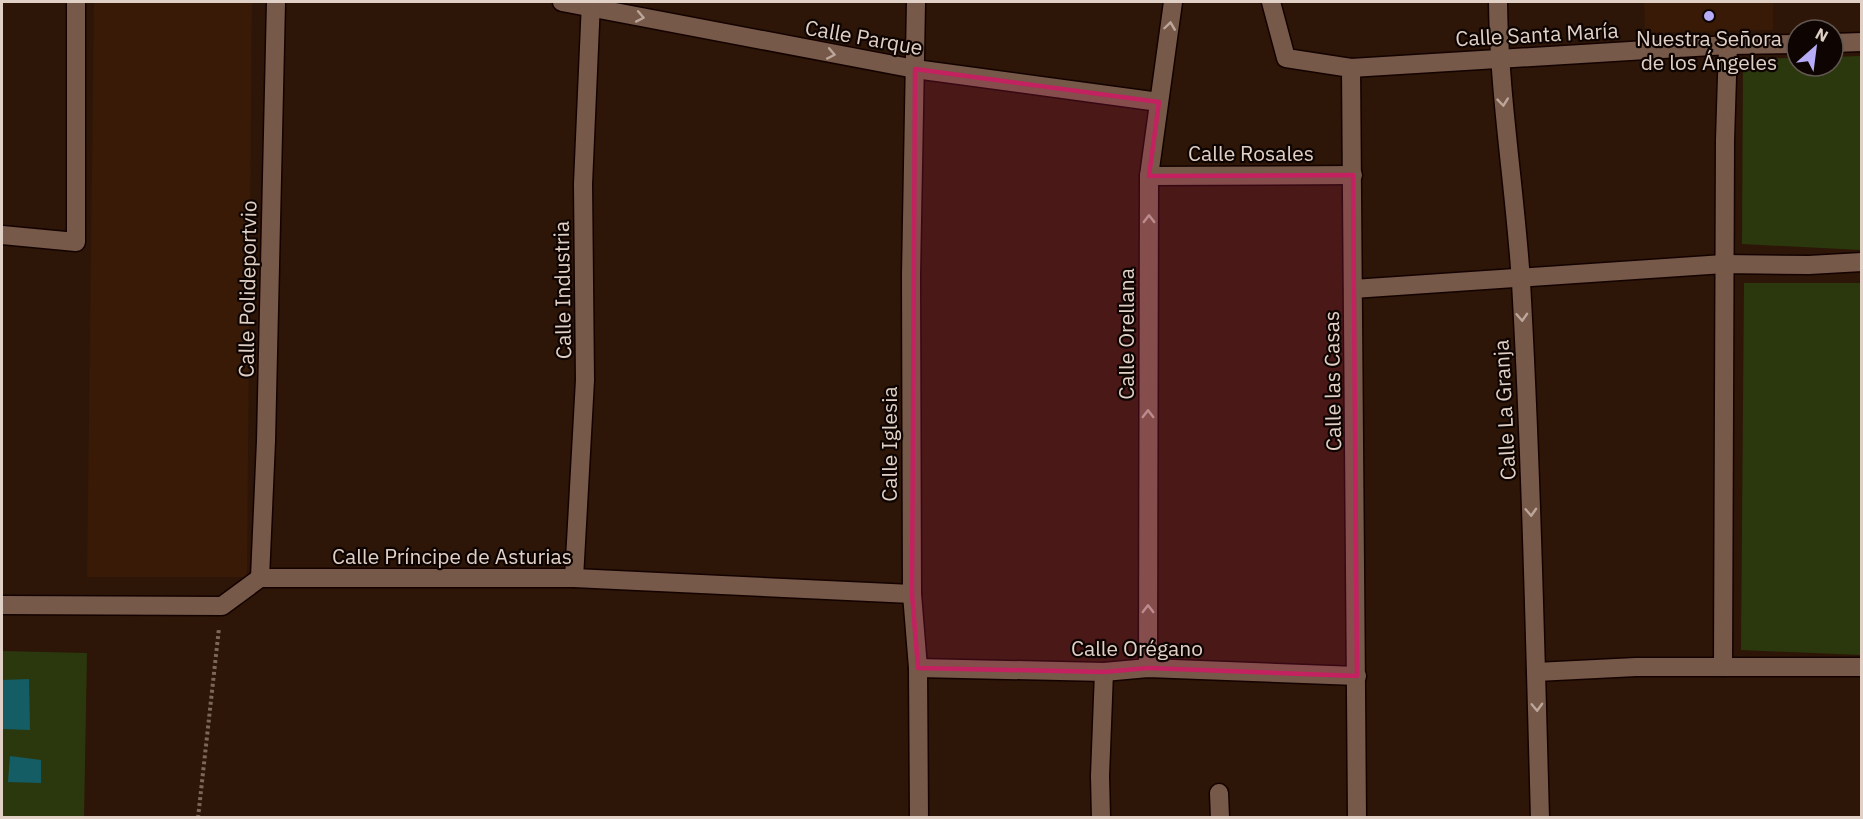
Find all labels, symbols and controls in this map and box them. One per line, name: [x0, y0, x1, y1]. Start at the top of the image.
marker: Nuestra Señora de los Ángeles: [1702, 9, 1716, 23]
one-way arrow: [635, 10, 645, 23]
street label: Calle Parque: [803, 13, 925, 61]
street label: Calle Santa María: [1455, 16, 1619, 52]
north arrow: [1785, 18, 1845, 78]
one-way arrow: [1163, 21, 1176, 30]
text: N: [1812, 23, 1832, 46]
place label: Nuestra Señora de los Ángeles: [1636, 24, 1782, 76]
one-way arrow: [826, 47, 836, 60]
one-way arrow: [1496, 97, 1509, 106]
street label: Calle Rosales: [1188, 139, 1314, 167]
street label: Calle Polideportvio: [231, 200, 263, 378]
one-way arrow: [1143, 215, 1155, 224]
street label: Calle Industria: [547, 221, 577, 359]
street label: Calle Orellana: [1112, 268, 1140, 400]
street label: Calle las Casas: [1317, 311, 1347, 451]
one-way arrow: [1516, 312, 1529, 321]
street label: Calle La Granja: [1486, 339, 1522, 481]
street label: Calle Iglesia: [875, 386, 903, 502]
one-way arrow: [1142, 410, 1154, 419]
one-way arrow: [1524, 507, 1537, 516]
street label: Calle Príncipe de Asturias: [332, 542, 572, 570]
one-way arrow: [1142, 605, 1154, 614]
street label: Calle Orégano: [1071, 634, 1203, 662]
one-way arrow: [1531, 702, 1543, 711]

